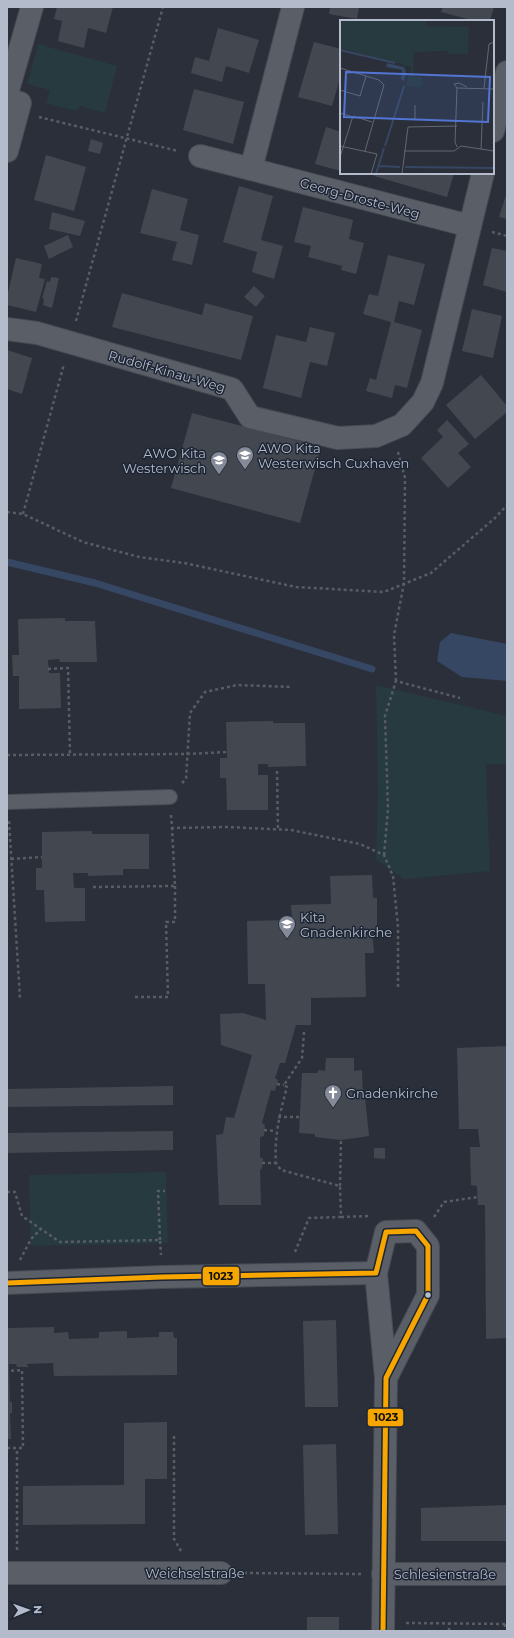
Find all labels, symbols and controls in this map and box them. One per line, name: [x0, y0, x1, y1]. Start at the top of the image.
inset map: [340, 20, 494, 174]
street label: Georg-Droste-Weg: [298, 174, 422, 222]
street label: Rudolf-Kinau-Weg: [107, 347, 227, 395]
place label: AWO Kita Westerwisch Cuxhaven: [258, 440, 409, 471]
place label: AWO Kita Westerwisch: [123, 445, 206, 476]
school or university icon: AWO Kita Westerwisch Cuxhaven: [235, 445, 255, 470]
school or university icon: AWO Kita Westerwisch: [209, 450, 229, 475]
place label: Kita Gnadenkirche: [300, 909, 392, 940]
school or university icon: Kita Gnadenkirche: [277, 914, 297, 939]
church icon: Gnadenkirche: [323, 1083, 343, 1108]
place label: Gnadenkirche: [346, 1085, 438, 1101]
line badge: 1023: [202, 1266, 240, 1286]
text: 1023: [209, 1269, 234, 1283]
unlabelled marker: [423, 1290, 433, 1300]
line badge: 1023: [367, 1408, 404, 1427]
text: 1023: [374, 1410, 399, 1424]
street label: Weichselstraße: [145, 1565, 245, 1581]
street label: Schlesienstraße: [394, 1566, 496, 1582]
north arrow: [8, 1590, 48, 1630]
text: N: [31, 1605, 45, 1614]

